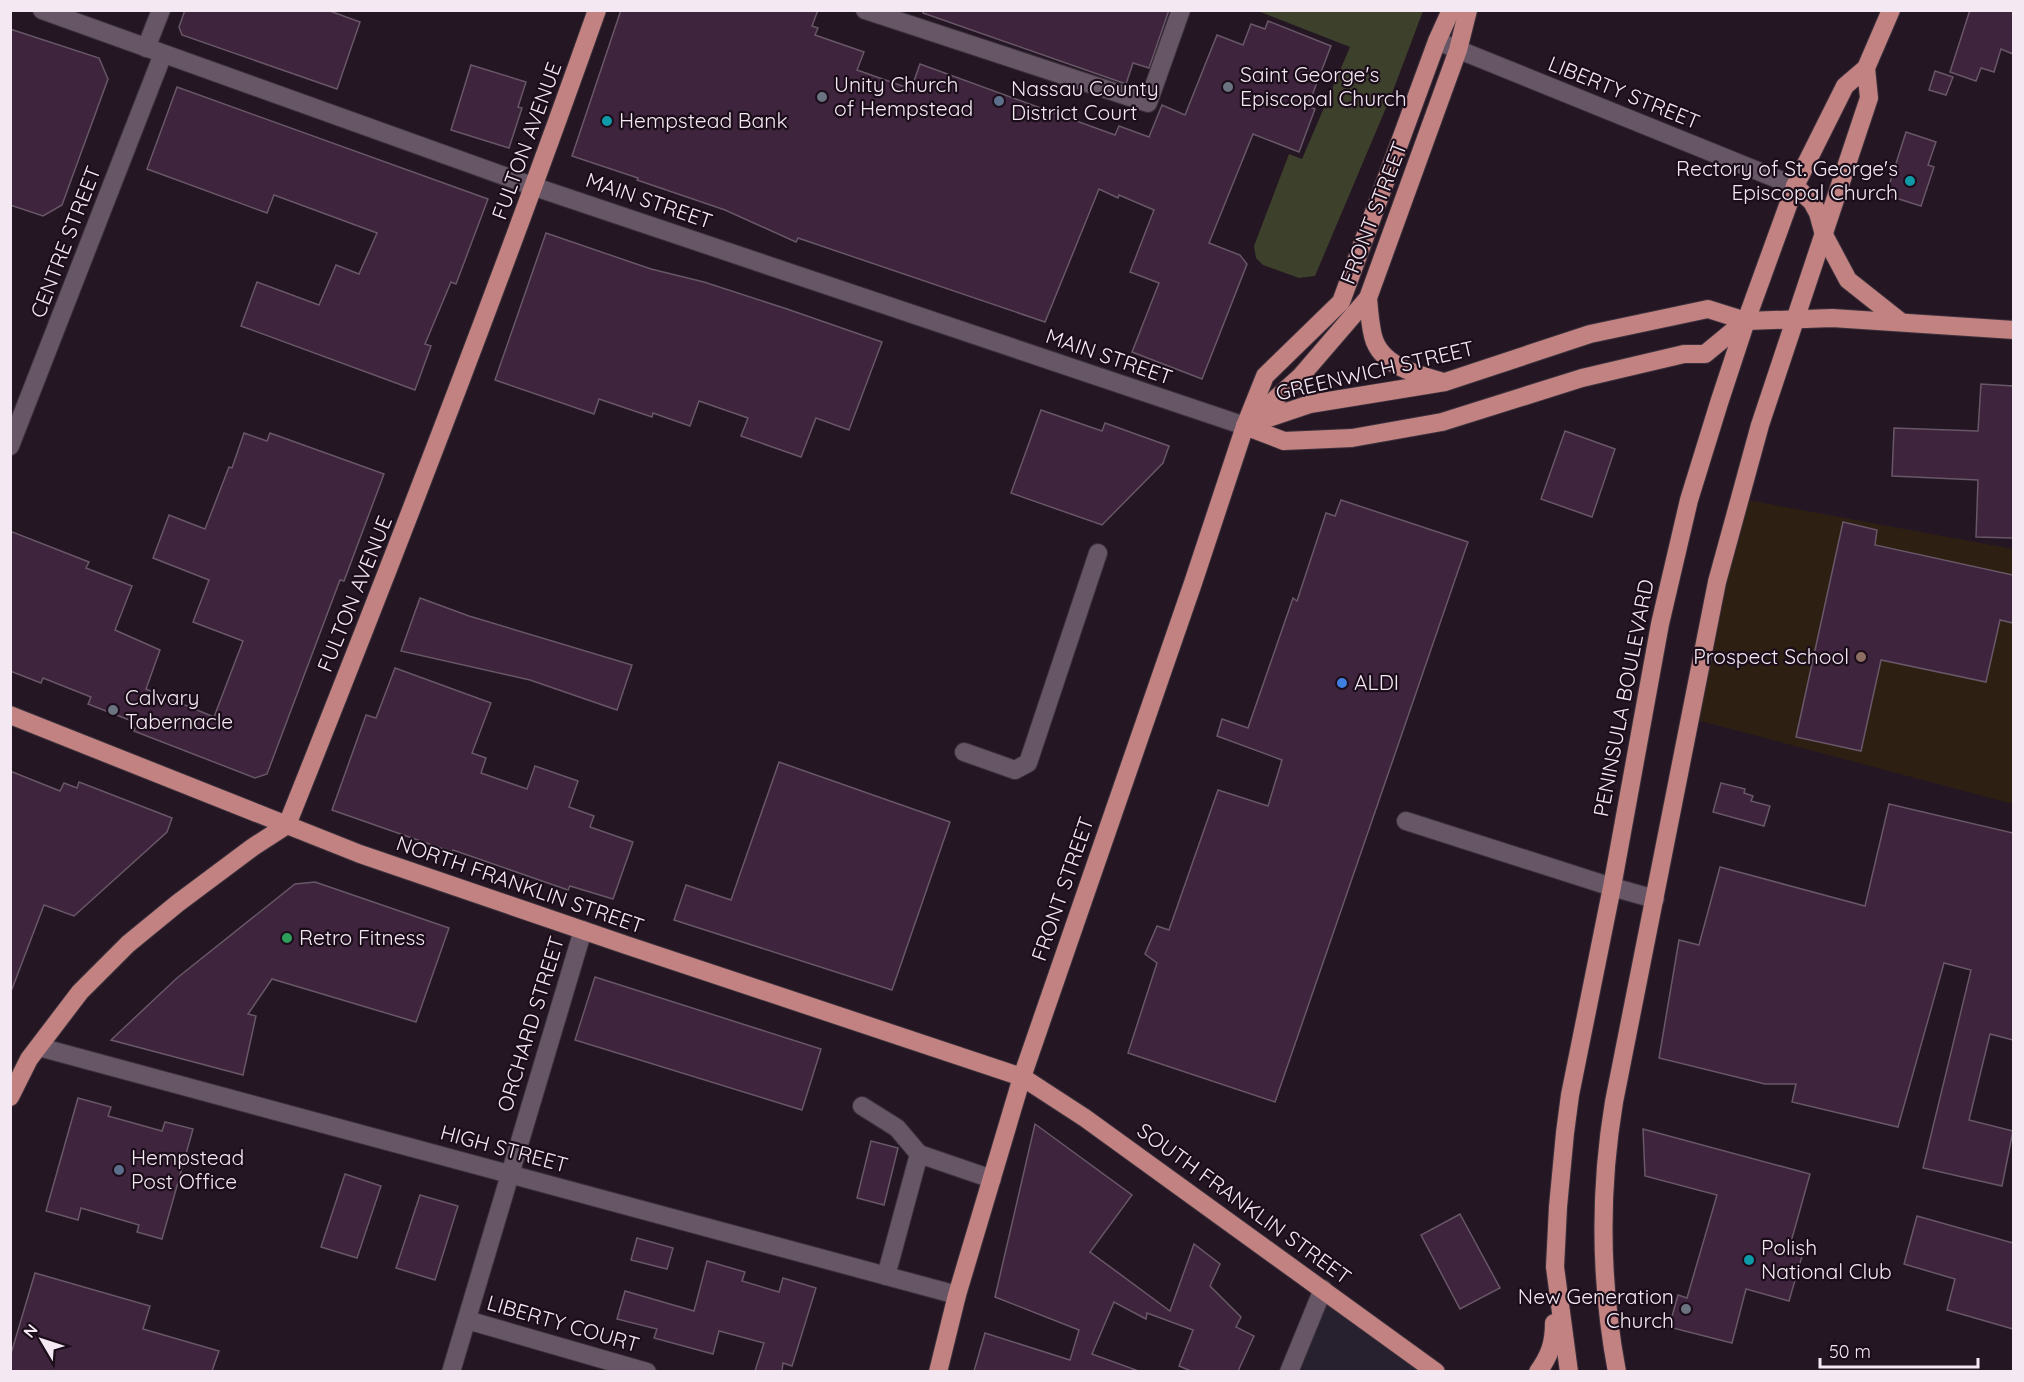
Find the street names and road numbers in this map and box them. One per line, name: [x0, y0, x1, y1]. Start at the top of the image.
street label: LIBERTY STREET: [1545, 50, 1704, 134]
street label: FULTON AVENUE: [485, 58, 567, 223]
street label: FRONT STREET: [1334, 138, 1412, 288]
street label: CENTRE STREET: [24, 162, 106, 321]
street label: MAIN STREET: [583, 166, 716, 234]
street label: MAIN STREET: [1043, 322, 1176, 390]
street label: GREENWICH STREET: [1273, 335, 1477, 406]
street label: FULTON AVENUE: [311, 512, 397, 675]
street label: PENINSULA BOULEVARD: [1587, 577, 1659, 819]
street label: FRONT STREET: [1025, 813, 1099, 964]
street label: NORTH FRANKLIN STREET: [393, 829, 648, 939]
street label: ORCHARD STREET: [491, 933, 569, 1115]
street label: SOUTH FRANKLIN STREET: [1133, 1117, 1357, 1290]
street label: HIGH STREET: [438, 1119, 571, 1178]
street label: LIBERTY COURT: [484, 1289, 642, 1357]

